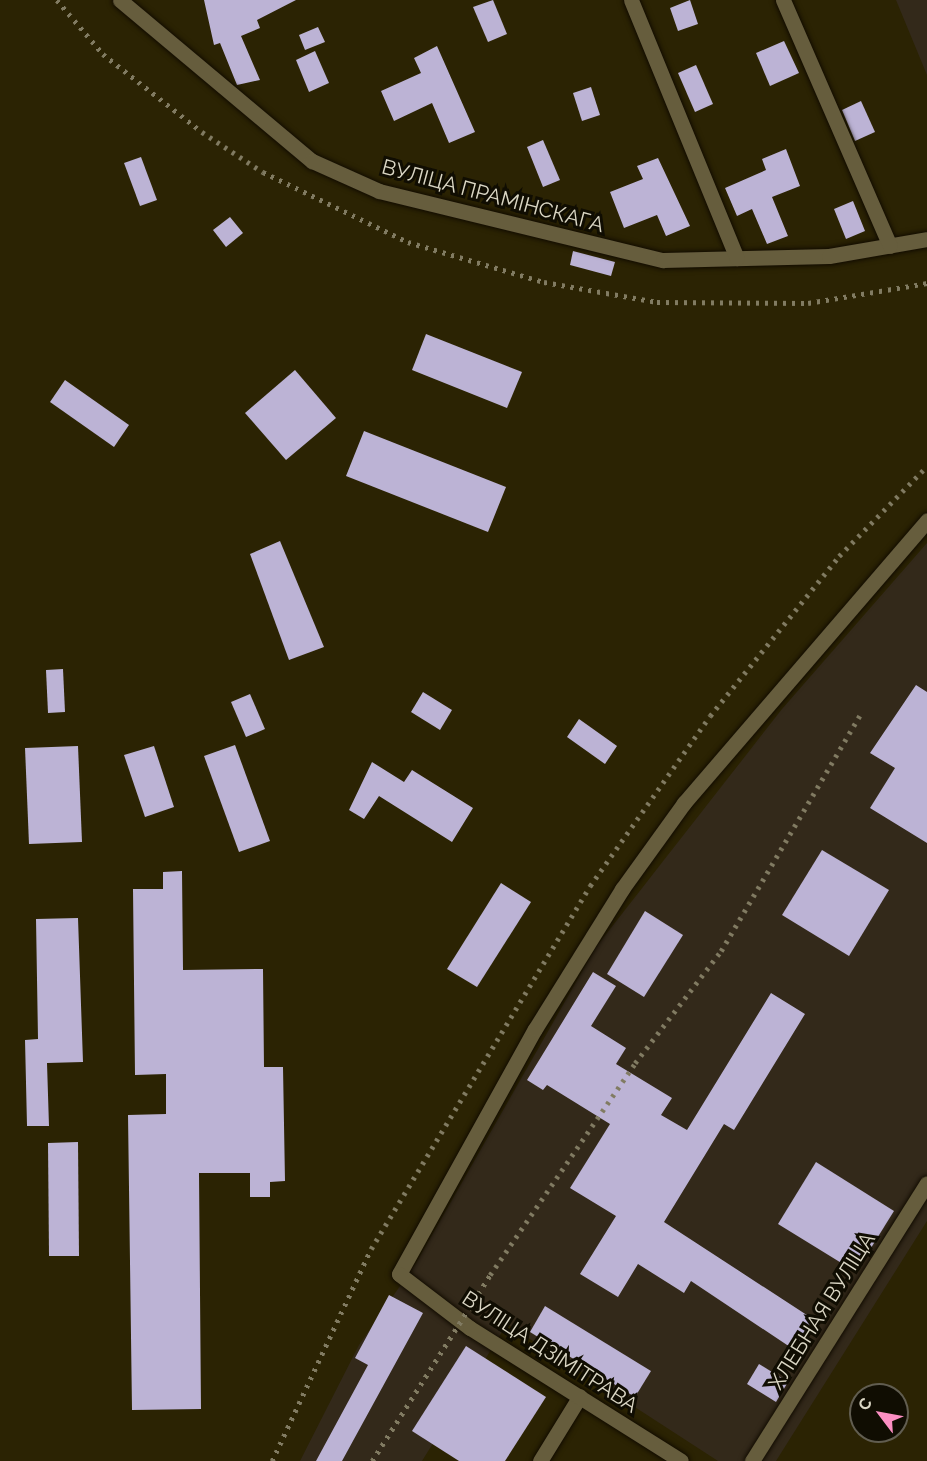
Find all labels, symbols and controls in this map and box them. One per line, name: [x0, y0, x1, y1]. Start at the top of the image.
street label: ВУЛІЦА ПРАМІНСКАГА: [379, 154, 607, 238]
street label: ХЛЕБНАЯ ВУЛІЦА: [764, 1228, 880, 1394]
street label: ВУЛІЦА ДЗІМІТРАВА: [457, 1286, 643, 1418]
north arrow: [849, 1383, 909, 1443]
text: С: [854, 1395, 876, 1414]

